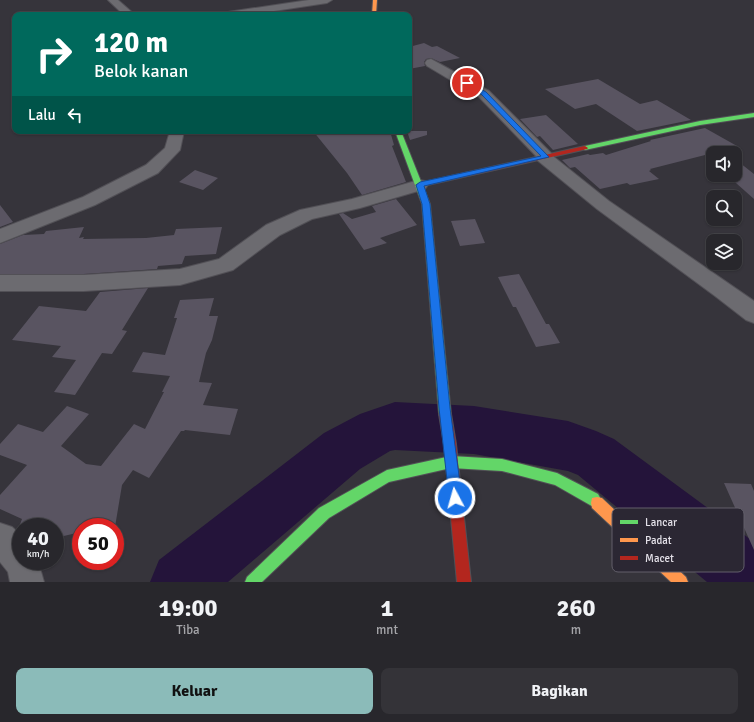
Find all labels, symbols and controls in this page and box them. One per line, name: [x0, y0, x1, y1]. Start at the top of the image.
text: 120 m: [94, 26, 168, 60]
icon: right: [28, 28, 80, 80]
text: Belok kanan: [94, 60, 188, 82]
pin: [450, 66, 484, 100]
icon: arrive: [456, 72, 478, 94]
icon: left: [64, 104, 86, 126]
text: Lalu: [28, 106, 56, 124]
map controls: [706, 146, 742, 270]
button: sound: [706, 146, 742, 182]
button: search: [706, 190, 742, 226]
button: layers: [706, 234, 742, 270]
position arrow: [434, 477, 476, 519]
legend: [612, 508, 744, 572]
text: Lancar: [645, 516, 677, 529]
speed limit sign: 50: [72, 518, 124, 570]
text: 40: [27, 526, 49, 551]
text: Padat: [645, 534, 672, 547]
text: km/h: [27, 548, 49, 560]
text: Macet: [645, 552, 674, 565]
text: 19:00: [159, 593, 217, 623]
text: 1: [381, 593, 393, 623]
text: 260: [557, 593, 595, 623]
text: Tiba: [176, 622, 200, 638]
text: mnt: [376, 622, 398, 638]
text: m: [571, 622, 581, 638]
button: Keluar: [16, 668, 373, 714]
button: Bagikan: [381, 668, 738, 714]

